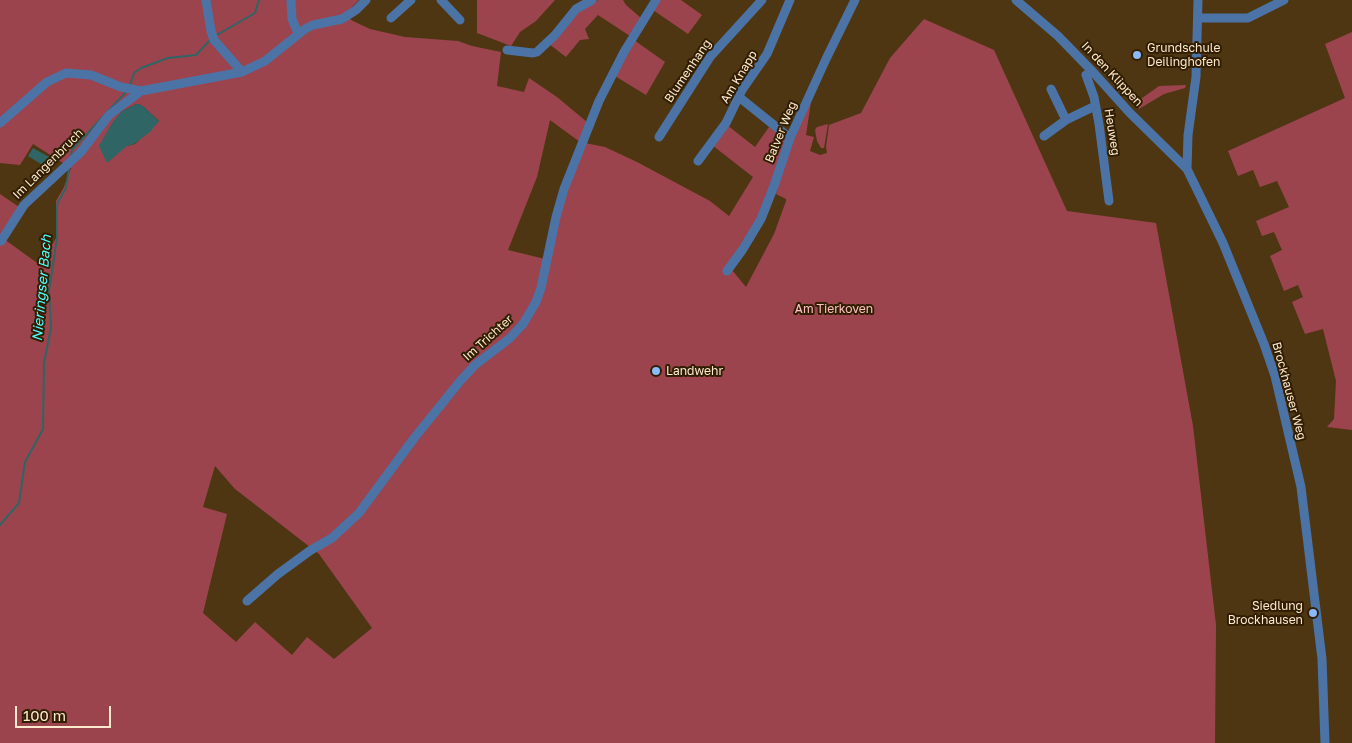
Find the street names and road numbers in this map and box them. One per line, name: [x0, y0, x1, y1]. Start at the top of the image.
street label: Blumenhang: [662, 37, 714, 105]
street label: In den Klippen: [1078, 39, 1146, 109]
street label: Am Knapp: [718, 48, 760, 106]
street label: Balver Weg: [762, 99, 800, 165]
street label: Heuweg: [1101, 108, 1123, 156]
street label: Im Langenbruch: [10, 126, 86, 202]
street label: Im Trichter: [460, 312, 516, 364]
street label: Brockhauser Weg: [1269, 340, 1309, 442]

